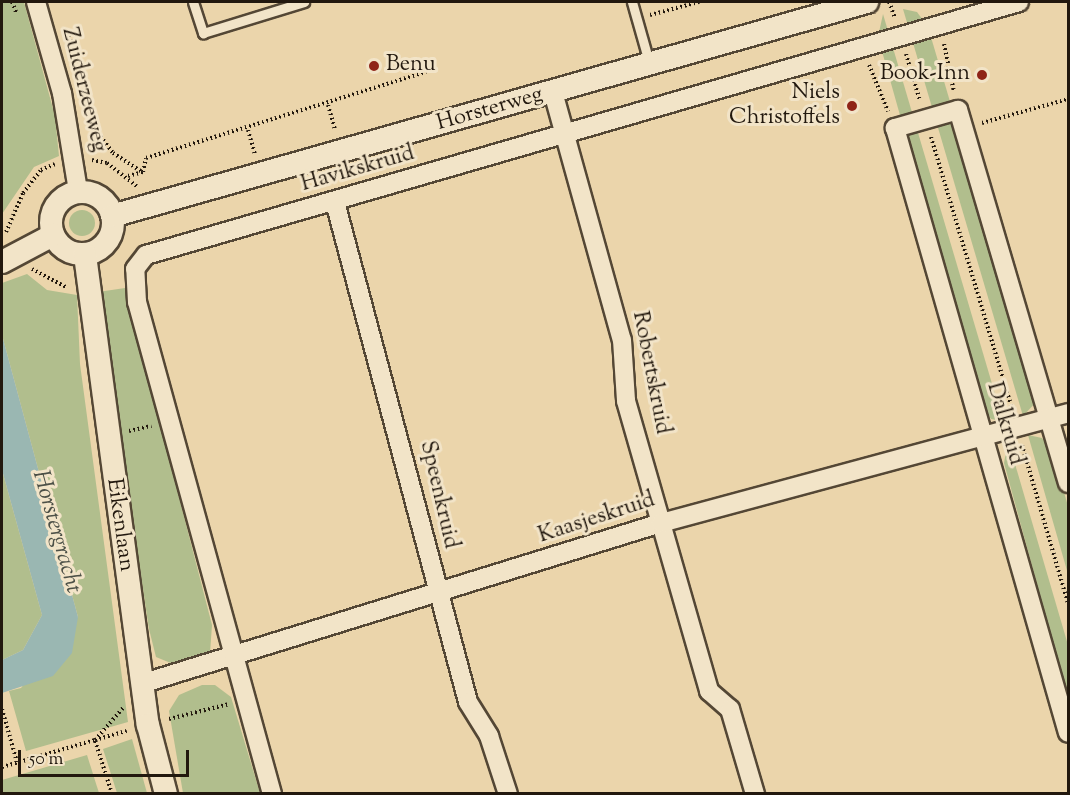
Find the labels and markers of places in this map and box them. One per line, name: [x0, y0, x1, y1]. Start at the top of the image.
place label: Benu: [386, 53, 436, 79]
marker: Benu: [367, 59, 381, 73]
place label: Book-Inn: [880, 62, 970, 88]
marker: Book-Inn: [975, 68, 989, 82]
place label: Niels Christoffels: [729, 80, 840, 132]
marker: Niels Christoffels: [845, 99, 859, 113]

